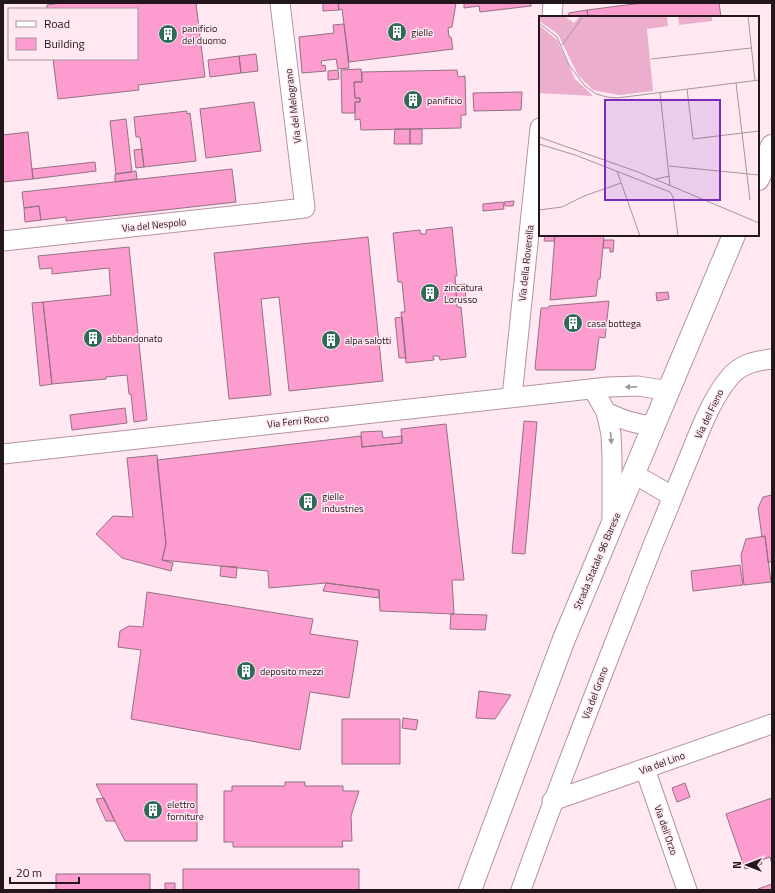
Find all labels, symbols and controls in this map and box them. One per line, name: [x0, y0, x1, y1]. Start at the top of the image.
legend: [8, 8, 138, 60]
text: Road: [44, 14, 70, 33]
inset map: [539, 16, 759, 236]
place label: panificio del duomo: [182, 21, 226, 48]
building icon: gielle: [386, 21, 408, 43]
building icon: panificio del duomo: [157, 23, 179, 45]
place label: gielle: [411, 25, 433, 40]
text: Building: [44, 34, 85, 53]
street label: Via del Melograno: [281, 68, 305, 144]
building icon: panificio: [402, 89, 424, 111]
place label: panificio: [427, 93, 462, 108]
street label: Via del Nespolo: [121, 214, 187, 236]
street label: Via della Roverella: [515, 224, 537, 302]
place label: zincatura Lorusso: [444, 280, 483, 307]
building icon: zincatura Lorusso: [419, 282, 441, 304]
building icon: casa bottega: [562, 312, 584, 334]
place label: casa bottega: [587, 316, 641, 331]
building icon: abbandonato: [82, 327, 104, 349]
building icon: alpa salotti: [320, 329, 342, 351]
place label: abbandonato: [107, 331, 163, 346]
place label: alpa salotti: [345, 333, 391, 348]
one-way arrow: [625, 383, 637, 390]
street label: Via del Fieno: [691, 387, 727, 441]
street label: Via Ferri Rocco: [266, 410, 330, 432]
one-way arrow: [607, 432, 614, 444]
place label: gielle industries: [322, 489, 364, 516]
building icon: gielle industries: [297, 491, 319, 513]
street label: Strada Statale 96 Barese: [570, 510, 624, 612]
building icon: deposito mezzi: [235, 660, 257, 682]
place label: deposito mezzi: [260, 664, 323, 679]
street label: Via del Grano: [578, 664, 612, 722]
street label: Via del Lino: [637, 748, 687, 778]
place label: elettro forniture: [167, 797, 204, 824]
building icon: elettro forniture: [142, 799, 164, 821]
street label: Via dell'Orzo: [650, 803, 682, 857]
north arrow: [727, 845, 767, 885]
scale bar: [10, 859, 79, 885]
text: N: [729, 861, 745, 869]
text: 20 m: [16, 863, 42, 882]

